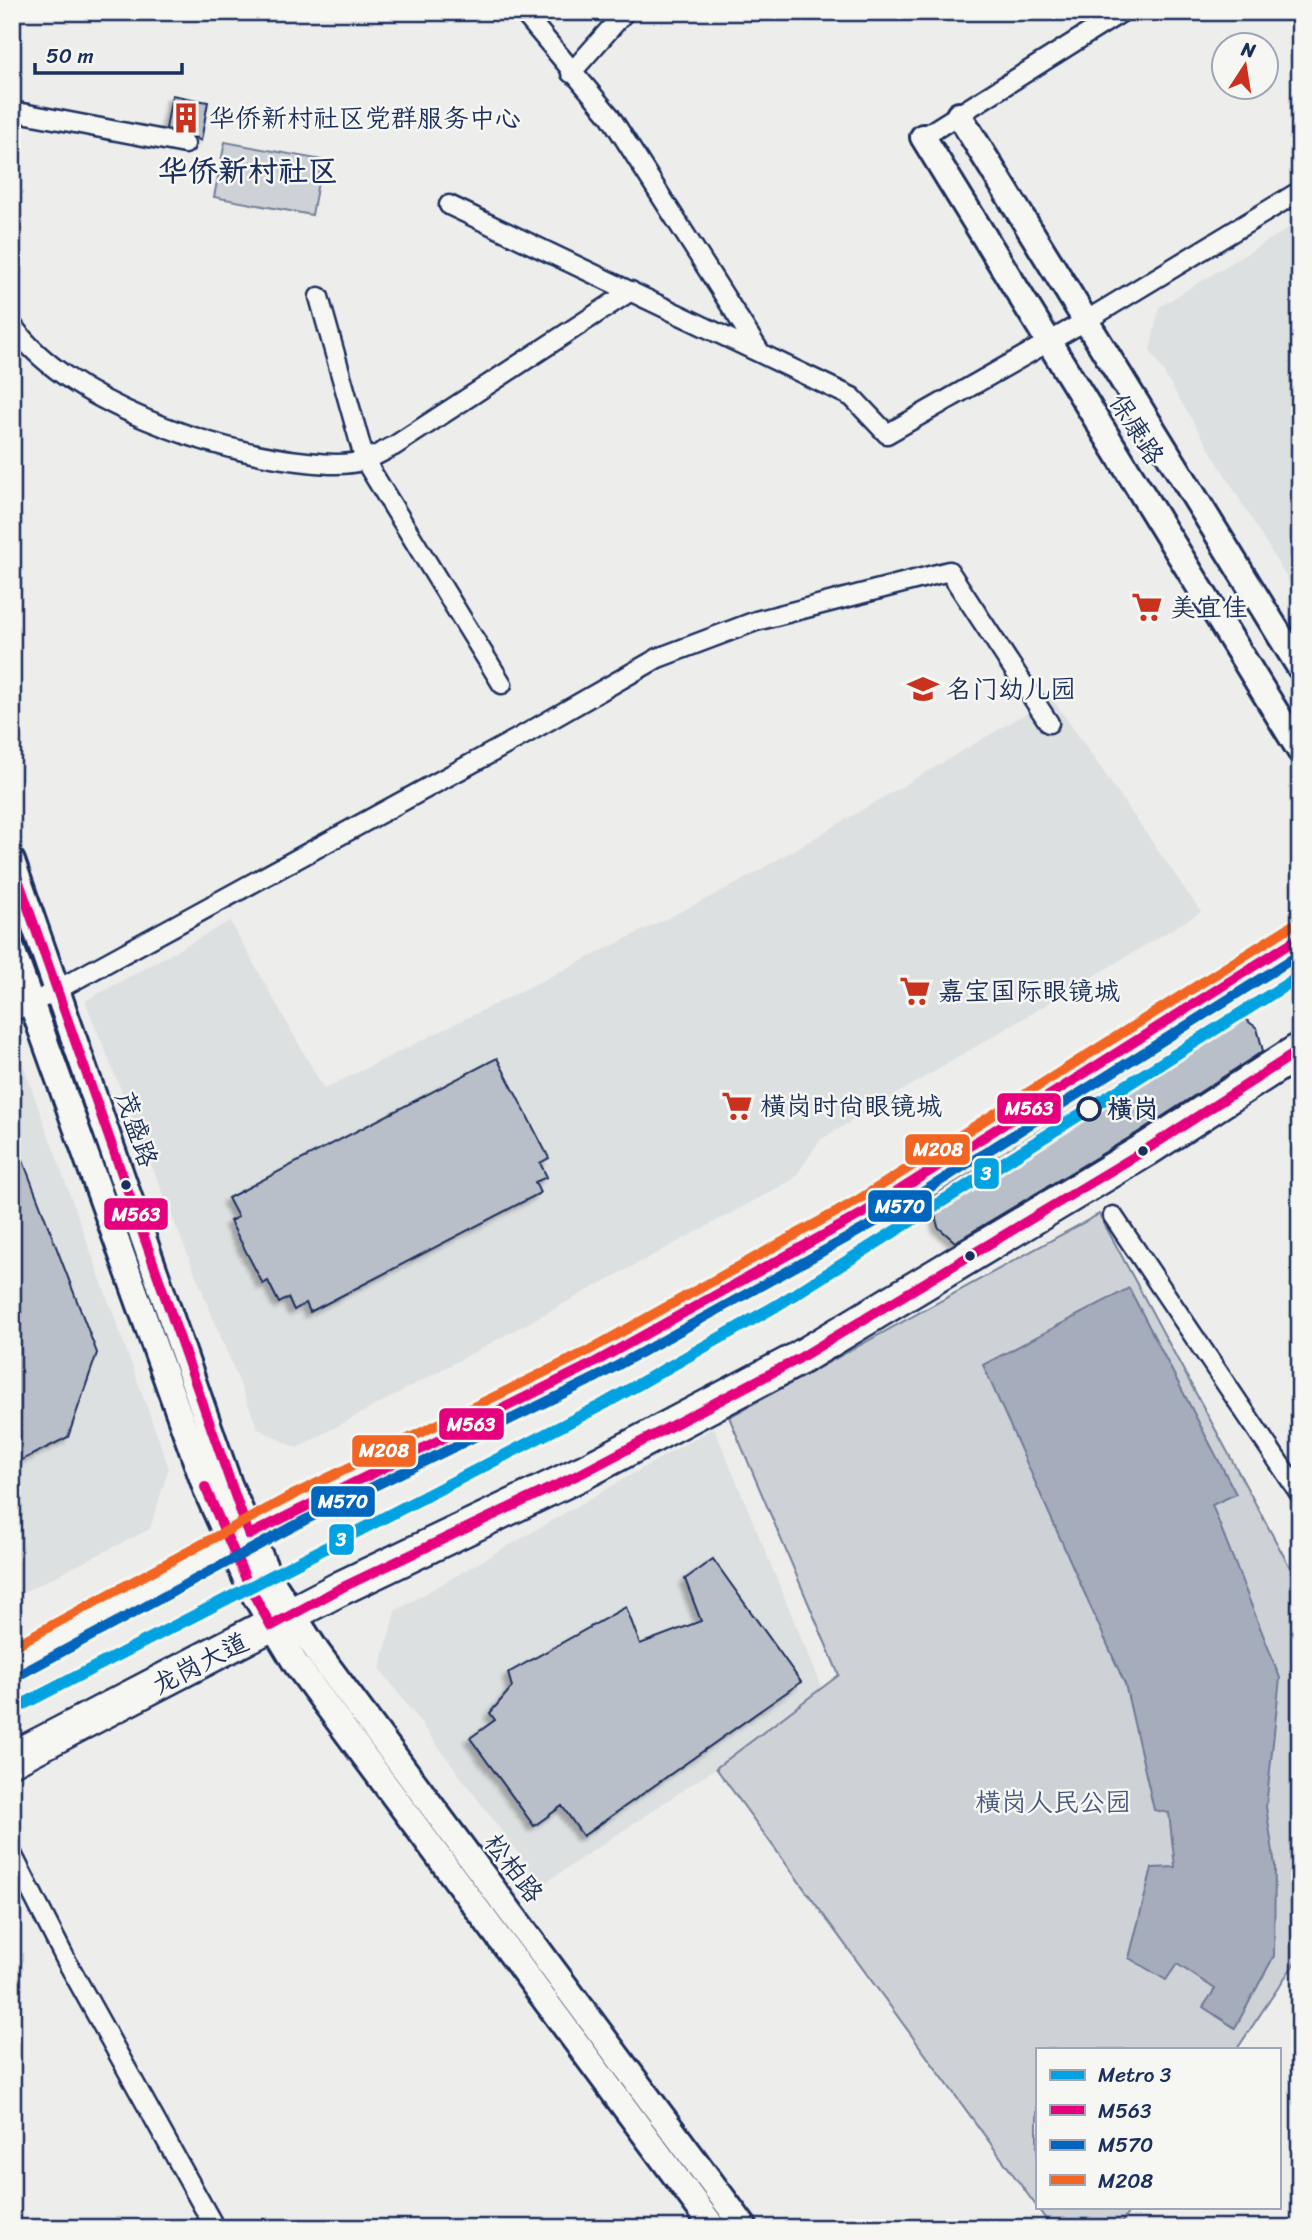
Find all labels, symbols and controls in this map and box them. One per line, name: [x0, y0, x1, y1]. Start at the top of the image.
scale bar: [35, 32, 182, 76]
north arrow: [1210, 32, 1280, 102]
text: N: [1238, 32, 1259, 68]
text: 50 m: [46, 37, 94, 75]
place label: 华侨新村社区党群服务中心: [209, 95, 521, 141]
building icon: 华侨新村社区党群服务中心: [169, 101, 203, 135]
district label: 华侨新村社区: [158, 144, 338, 198]
street label: 保康路: [1097, 384, 1177, 474]
place label: 美宜佳: [1170, 584, 1248, 630]
supermarket icon: 美宜佳: [1130, 590, 1164, 624]
place label: 名门幼儿园: [946, 666, 1076, 712]
school or university icon: 名门幼儿园: [906, 672, 940, 706]
place label: 嘉宝国际眼镜城: [938, 968, 1120, 1014]
supermarket icon: 嘉宝国际眼镜城: [898, 974, 932, 1008]
place label: 横岗时尚眼镜城: [760, 1083, 942, 1129]
street label: 茂盛路: [103, 1085, 171, 1173]
place label: 横岗: [1107, 1086, 1159, 1132]
supermarket icon: 横岗时尚眼镜城: [720, 1089, 754, 1123]
line badge: M563: [996, 1092, 1062, 1125]
text: M563: [1004, 1092, 1054, 1125]
marker: 横岗: [1077, 1097, 1101, 1121]
line badge: M208: [904, 1133, 971, 1166]
text: M208: [912, 1133, 964, 1166]
unlabelled marker: [1136, 1144, 1150, 1158]
line badge: 3: [973, 1157, 1000, 1190]
text: 3: [980, 1157, 992, 1190]
unlabelled marker: [119, 1178, 133, 1192]
line badge: M570: [867, 1189, 933, 1223]
text: M570: [874, 1190, 925, 1223]
line badge: M563: [103, 1197, 169, 1231]
text: M563: [111, 1198, 161, 1231]
unlabelled marker: [963, 1249, 977, 1263]
line badge: M563: [438, 1407, 505, 1441]
text: M563: [446, 1408, 496, 1441]
line badge: M208: [351, 1434, 417, 1468]
text: M208: [358, 1434, 410, 1467]
line badge: M570: [310, 1485, 376, 1518]
text: M570: [317, 1485, 368, 1518]
line badge: 3: [328, 1523, 355, 1556]
text: 3: [335, 1523, 347, 1556]
street label: 龙岗大道: [143, 1619, 257, 1707]
park label: 横岗人民公园: [975, 1779, 1131, 1825]
street label: 松柏路: [472, 1823, 556, 1913]
legend: [1036, 2048, 1280, 2208]
text: Metro 3: [1098, 2056, 1172, 2094]
text: M563: [1098, 2092, 1152, 2130]
text: M570: [1098, 2126, 1153, 2164]
text: M208: [1098, 2162, 1154, 2200]

